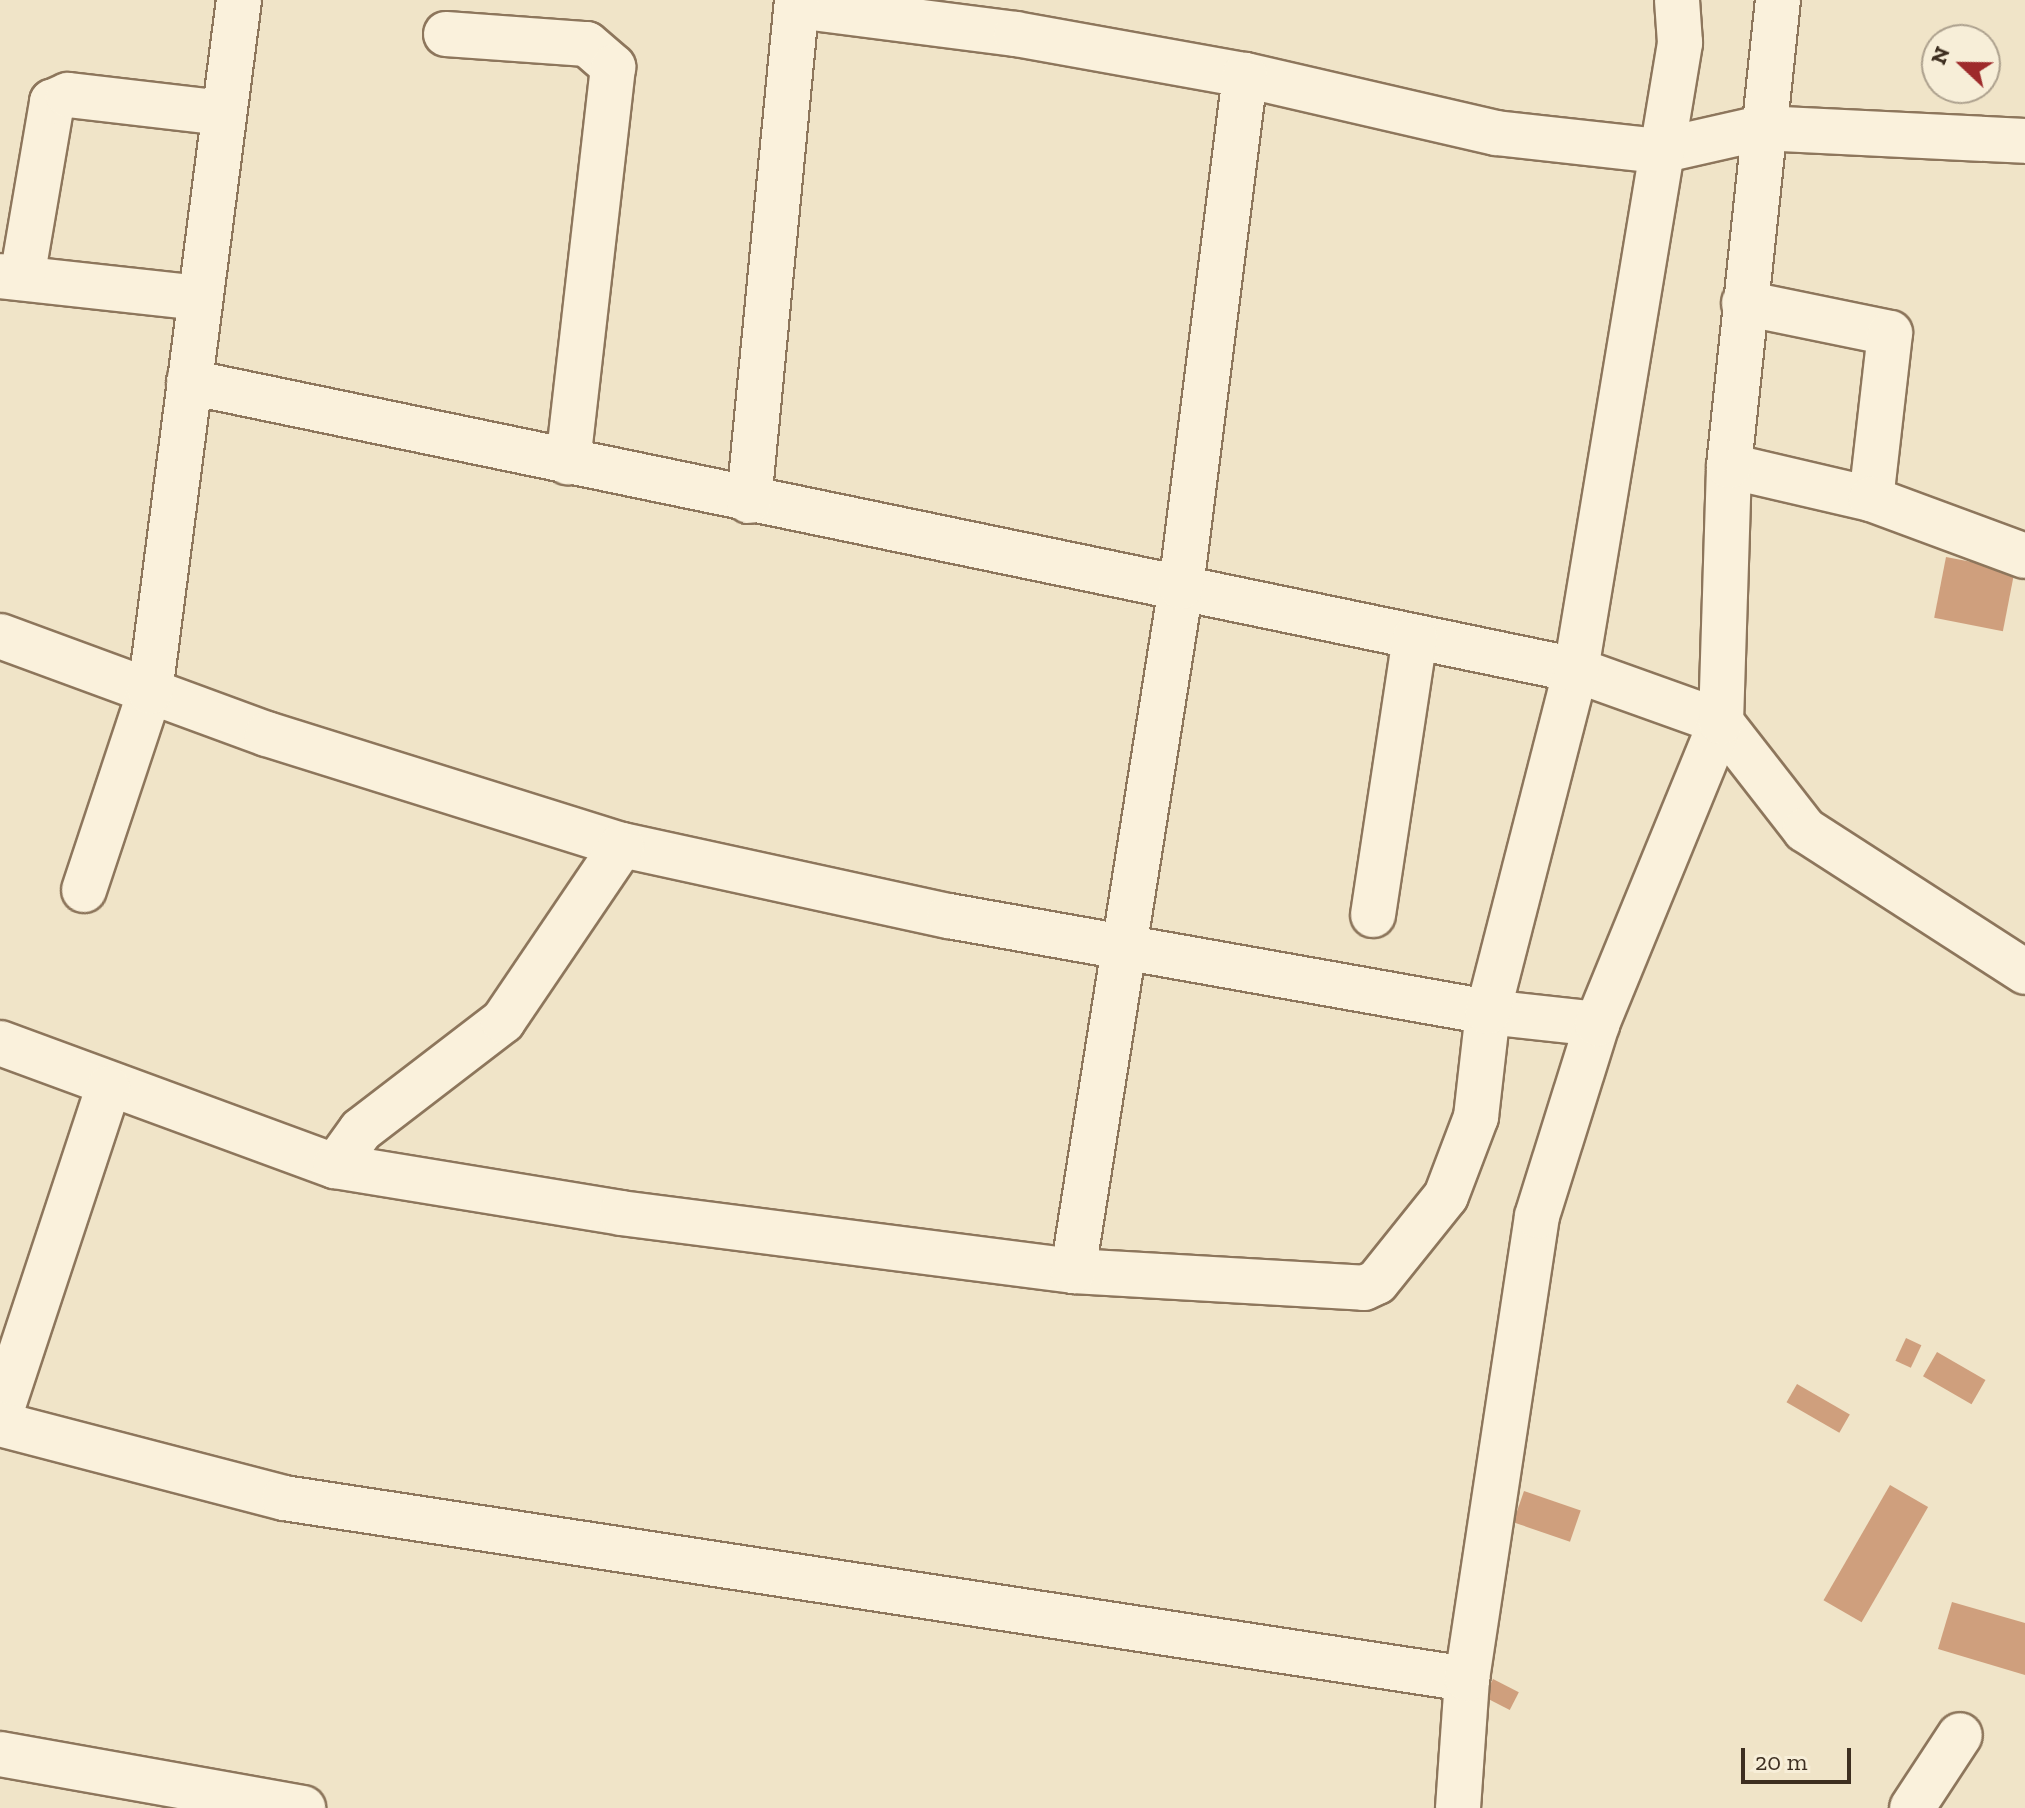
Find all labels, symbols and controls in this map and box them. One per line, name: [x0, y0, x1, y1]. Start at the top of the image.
north arrow: [1921, 24, 2001, 104]
text: N: [1924, 43, 1956, 68]
scale bar: [1745, 1732, 1855, 1782]
text: 20 m: [1755, 1747, 1807, 1776]

